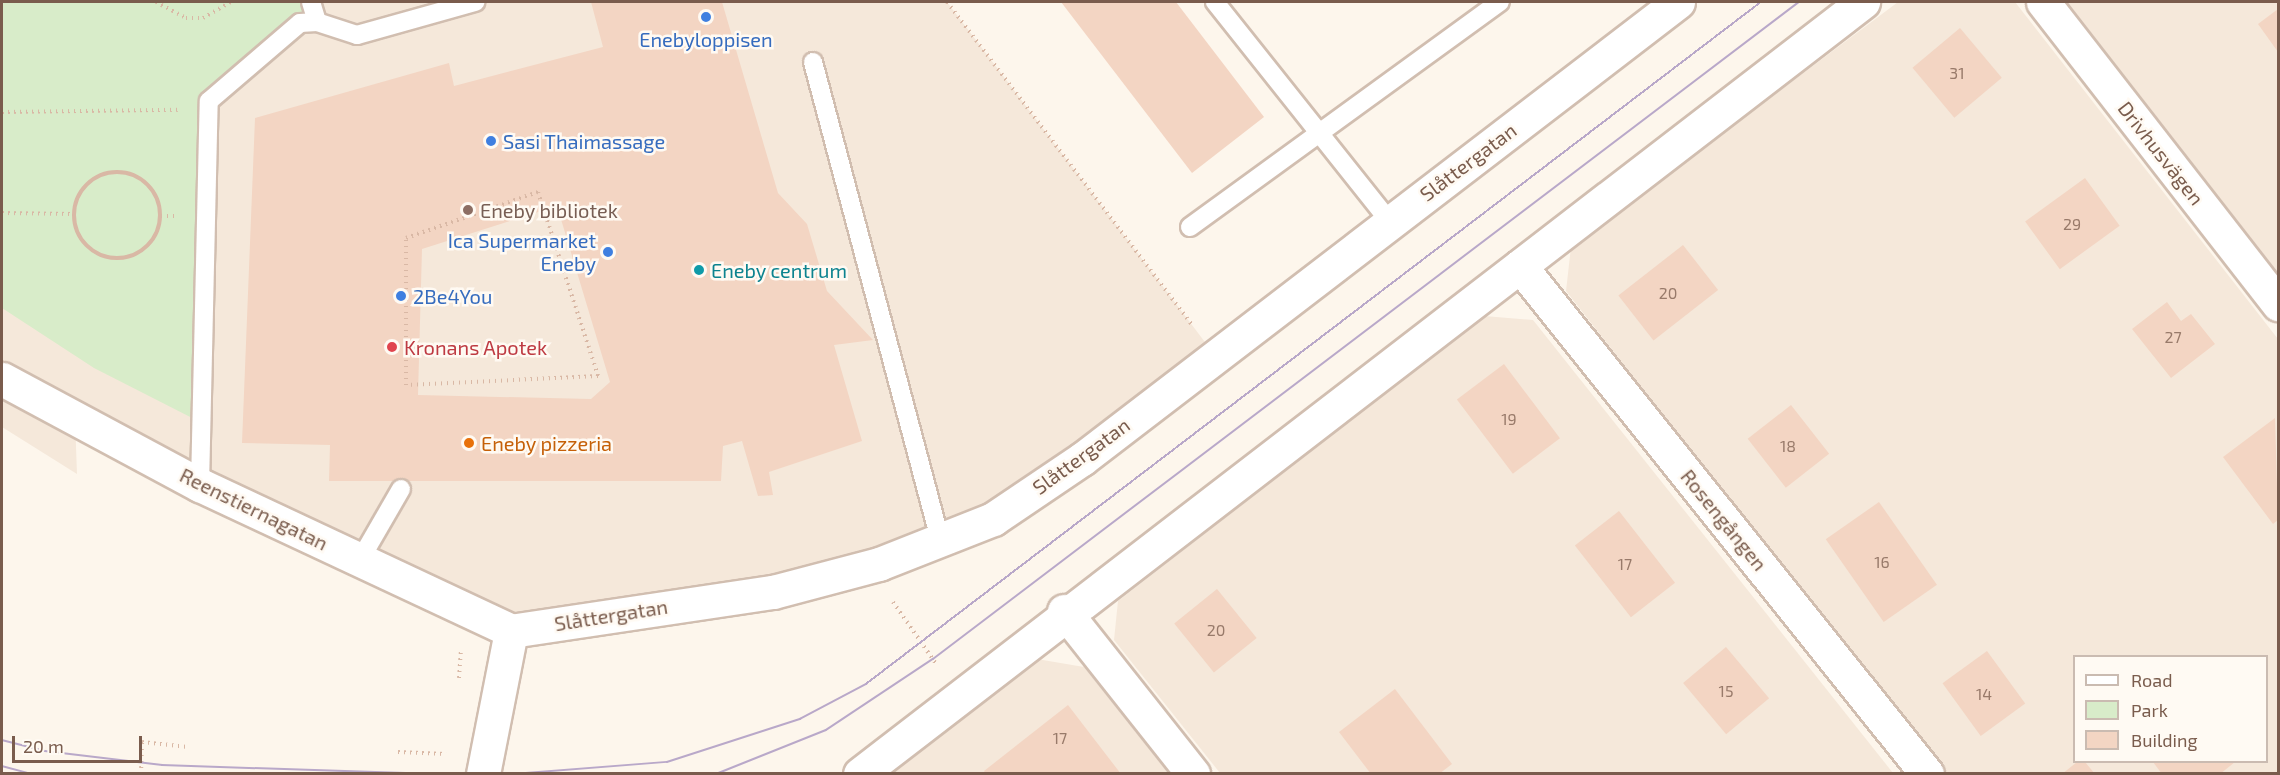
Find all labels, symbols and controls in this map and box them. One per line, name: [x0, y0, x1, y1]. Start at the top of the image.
marker: Enebyloppisen: [699, 10, 713, 24]
place label: Enebyloppisen: [639, 27, 773, 51]
house number: 31: [1949, 63, 1965, 83]
street label: Drivhusvägen: [2113, 96, 2209, 210]
street label: Slåttergatan: [1415, 118, 1521, 206]
place label: Sasi Thaimassage: [503, 129, 666, 153]
marker: Sasi Thaimassage: [484, 134, 498, 148]
place label: Eneby bibliotek: [480, 198, 618, 222]
marker: Eneby bibliotek: [461, 203, 475, 217]
house number: 29: [2063, 214, 2081, 234]
place label: Ica Supermarket Eneby: [448, 228, 596, 275]
marker: Ica Supermarket Eneby: [601, 245, 615, 259]
place label: Eneby centrum: [711, 258, 847, 282]
marker: Eneby centrum: [692, 263, 706, 277]
house number: 20: [1659, 283, 1677, 303]
place label: 2Be4You: [413, 284, 492, 308]
marker: 2Be4You: [394, 289, 408, 303]
house number: 27: [2164, 327, 2182, 347]
place label: Kronans Apotek: [404, 335, 548, 359]
marker: Kronans Apotek: [385, 340, 399, 354]
house number: 19: [1501, 409, 1517, 429]
street label: Slåttergatan: [1028, 413, 1134, 499]
place label: Eneby pizzeria: [481, 431, 613, 455]
marker: Eneby pizzeria: [462, 436, 476, 450]
house number: 18: [1780, 436, 1796, 456]
street label: Reenstiernagatan: [176, 463, 332, 555]
street label: Rosengången: [1676, 465, 1772, 575]
house number: 16: [1874, 552, 1890, 572]
house number: 17: [1618, 554, 1632, 574]
street label: Slåttergatan: [553, 594, 669, 636]
house number: 20: [1207, 620, 1225, 640]
legend: [2073, 655, 2268, 763]
text: Road: [2131, 669, 2172, 691]
house number: 15: [1719, 681, 1733, 701]
house number: 14: [1976, 684, 1992, 704]
text: Park: [2131, 699, 2168, 721]
scale bar: [15, 724, 146, 762]
house number: 17: [1053, 728, 1067, 748]
text: Building: [2131, 729, 2198, 751]
text: 20 m: [23, 735, 64, 757]

